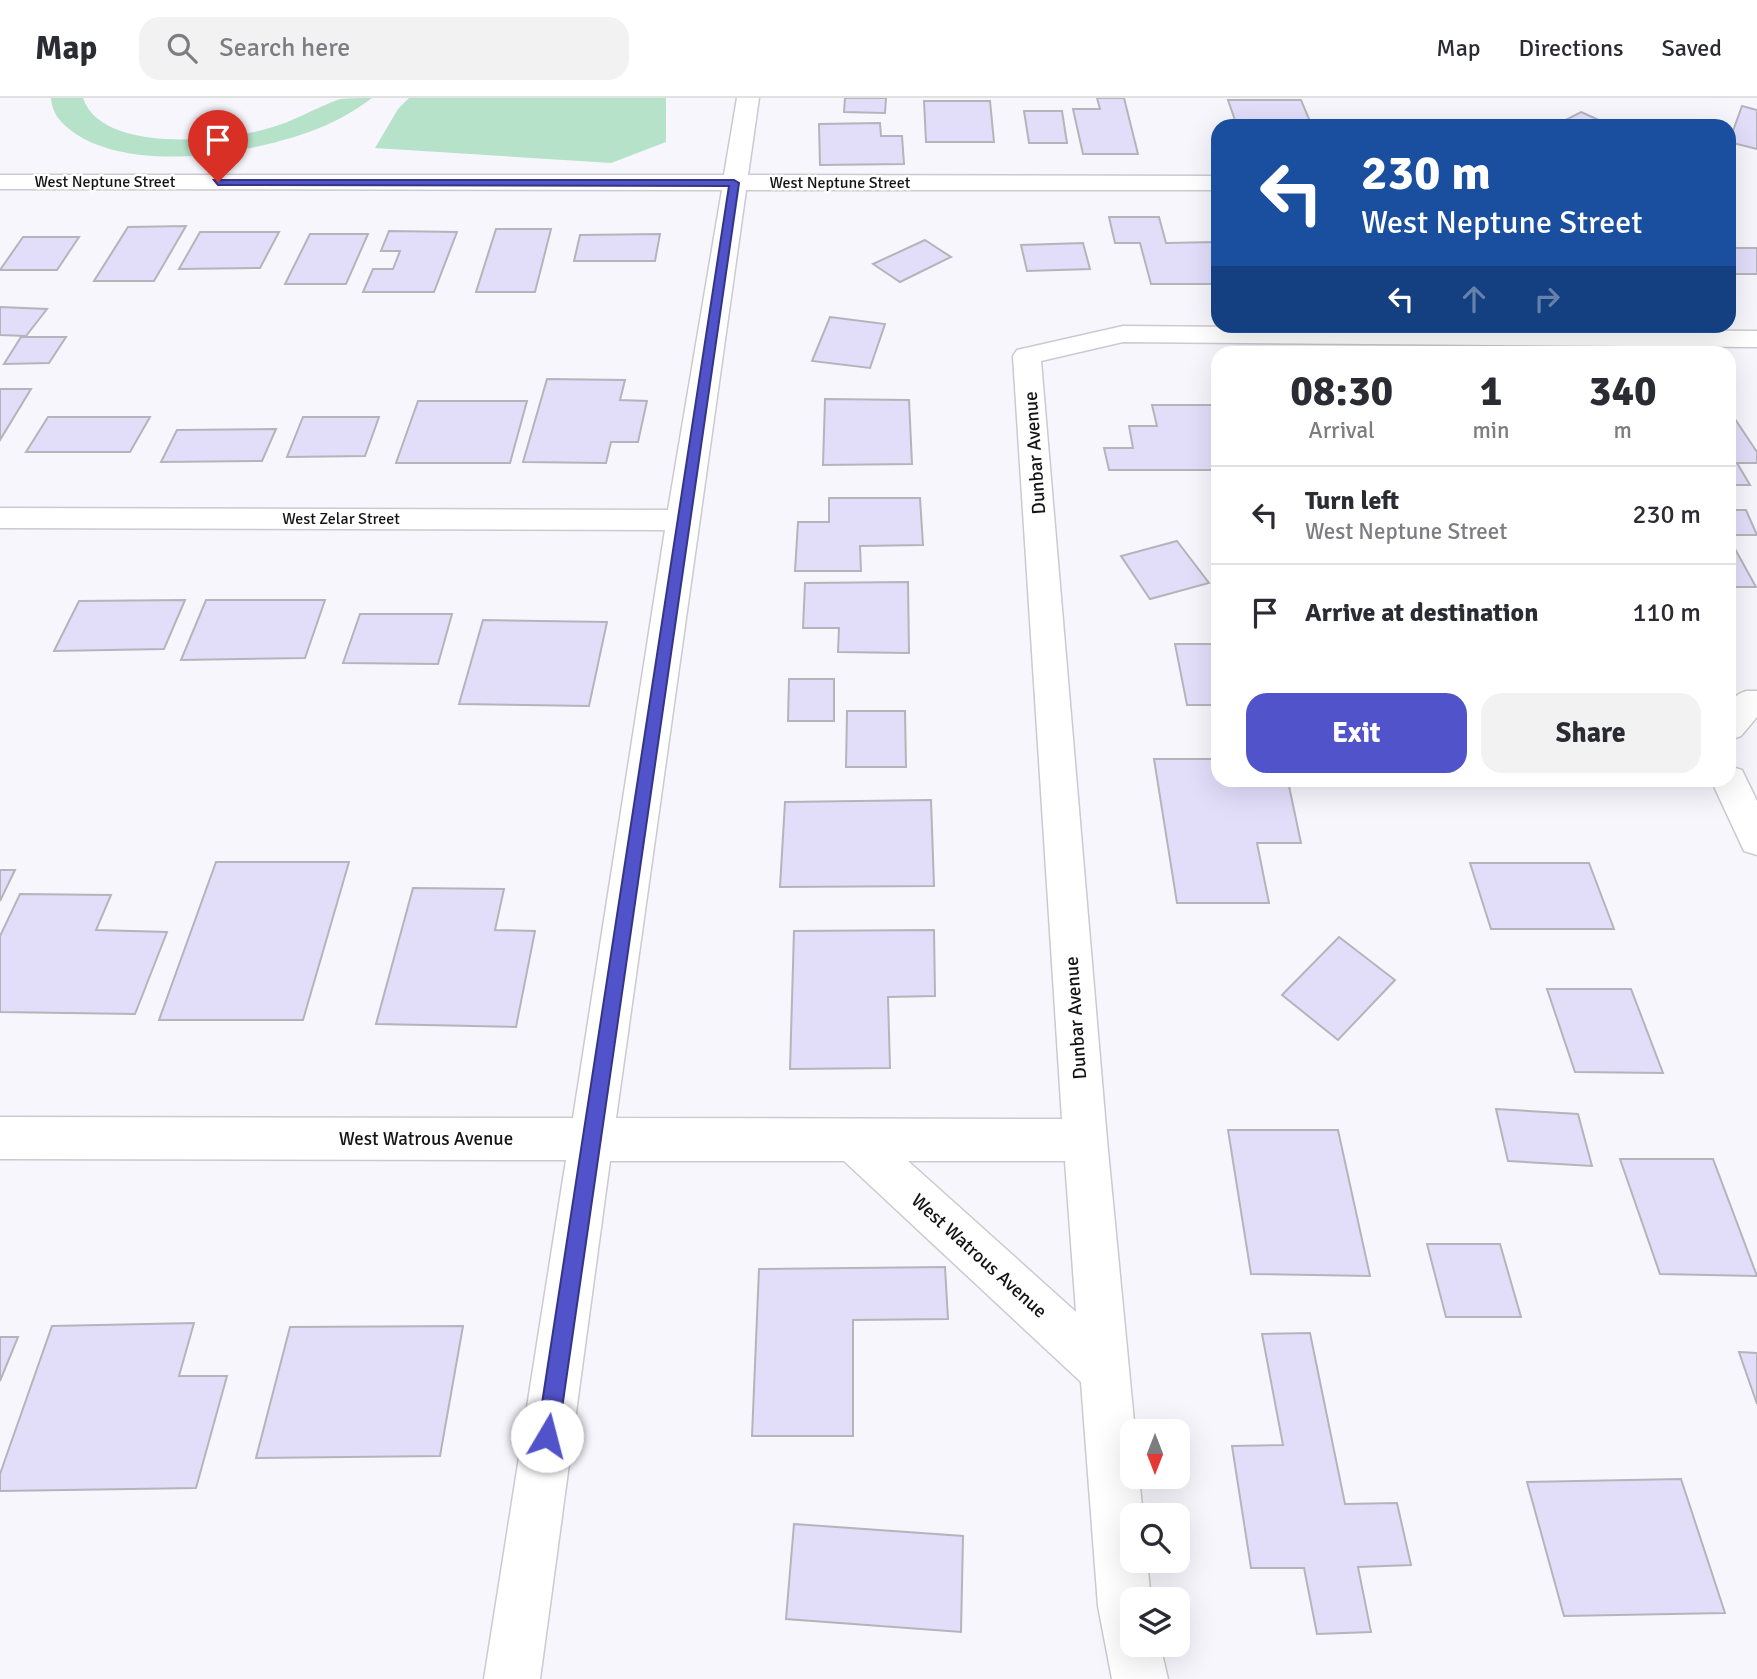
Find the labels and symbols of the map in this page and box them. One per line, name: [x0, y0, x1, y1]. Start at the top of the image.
pin: [188, 110, 248, 182]
street label: West Neptune Street: [35, 172, 176, 192]
street label: West Neptune Street: [770, 173, 911, 193]
street label: Dunbar Avenue: [1019, 391, 1051, 515]
street label: West Zelar Street: [282, 509, 400, 529]
street label: Dunbar Avenue: [1060, 956, 1092, 1080]
street label: West Watrous Avenue: [339, 1127, 513, 1151]
street label: West Watrous Avenue: [906, 1189, 1052, 1323]
position arrow: [510, 1399, 584, 1473]
north arrow: [1120, 1419, 1190, 1489]

